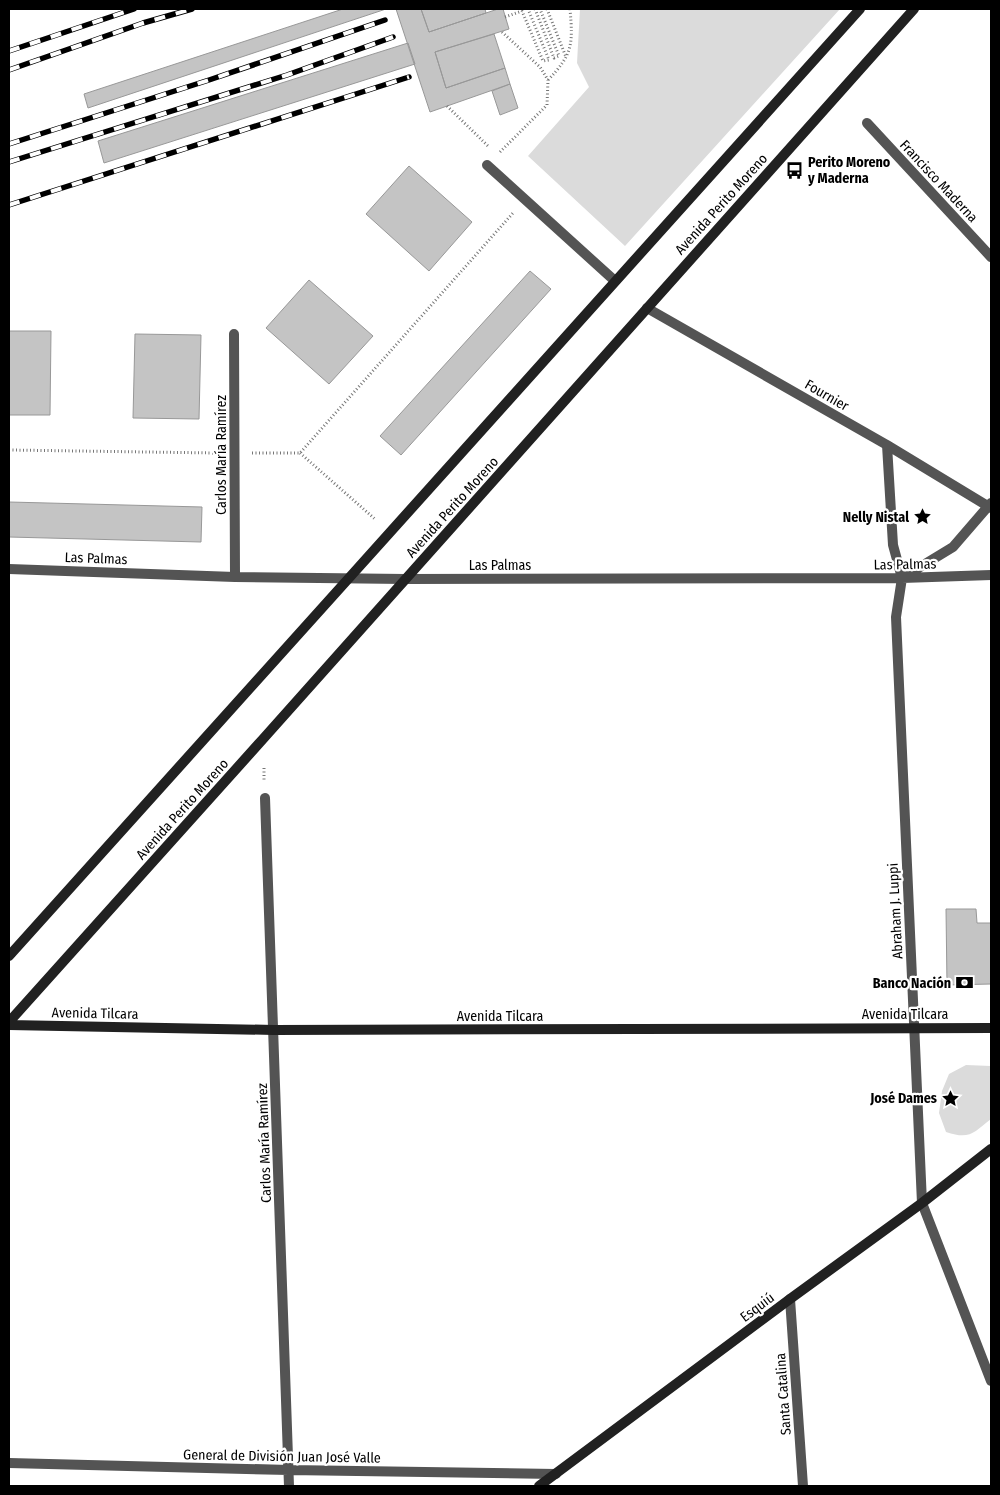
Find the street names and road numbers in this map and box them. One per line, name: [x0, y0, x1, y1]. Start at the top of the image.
street label: Francisco Maderna: [896, 137, 981, 226]
street label: Avenida Perito Moreno: [672, 150, 771, 258]
street label: Fournier: [802, 376, 852, 415]
street label: Carlos María Ramírez: [213, 395, 230, 515]
street label: Avenida Perito Moreno: [403, 453, 502, 561]
street label: Las Palmas: [64, 549, 128, 568]
street label: Las Palmas: [874, 555, 936, 574]
street label: Las Palmas: [469, 557, 531, 574]
street label: Avenida Perito Moreno: [133, 755, 232, 863]
street label: Abraham J. Luppi: [884, 862, 907, 959]
street label: Avenida Tilcara: [52, 1004, 139, 1023]
street label: Avenida Tilcara: [862, 1006, 948, 1023]
street label: Avenida Tilcara: [457, 1008, 543, 1025]
street label: Carlos María Ramírez: [254, 1082, 275, 1203]
street label: Esquiú: [737, 1289, 778, 1326]
street label: Santa Catalina: [772, 1352, 795, 1436]
street label: General de División Juan José Valle: [183, 1446, 381, 1467]

